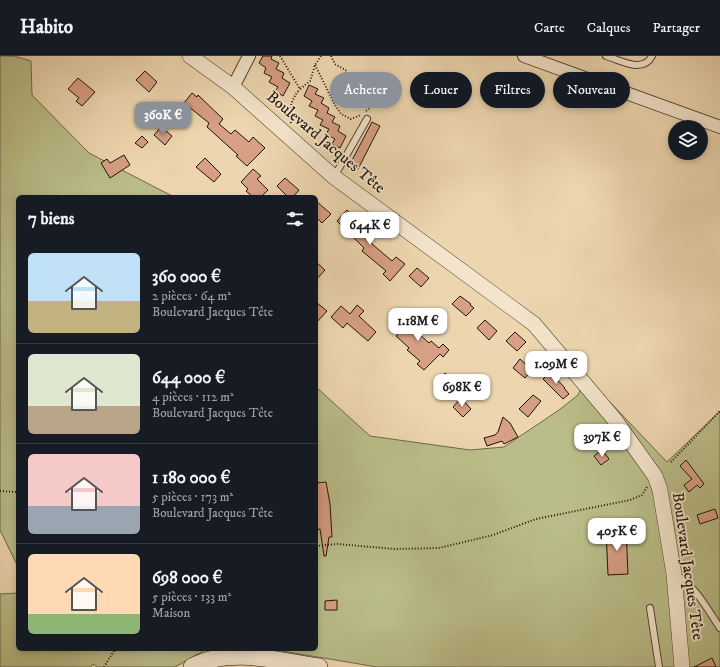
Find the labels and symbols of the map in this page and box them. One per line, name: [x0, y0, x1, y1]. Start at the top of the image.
street label: Boulevard Jacques Tête: [262, 86, 390, 198]
pin: 360K €: [130, 102, 196, 136]
pin: 644K €: [337, 212, 403, 246]
pin: 1.18M €: [381, 308, 455, 342]
pin: 1.09M €: [519, 351, 593, 385]
pin: 698K €: [429, 374, 495, 408]
pin: 397K €: [569, 424, 635, 458]
street label: Boulevard Jacques Tête: [668, 491, 708, 642]
pin: 405K €: [584, 518, 650, 552]

